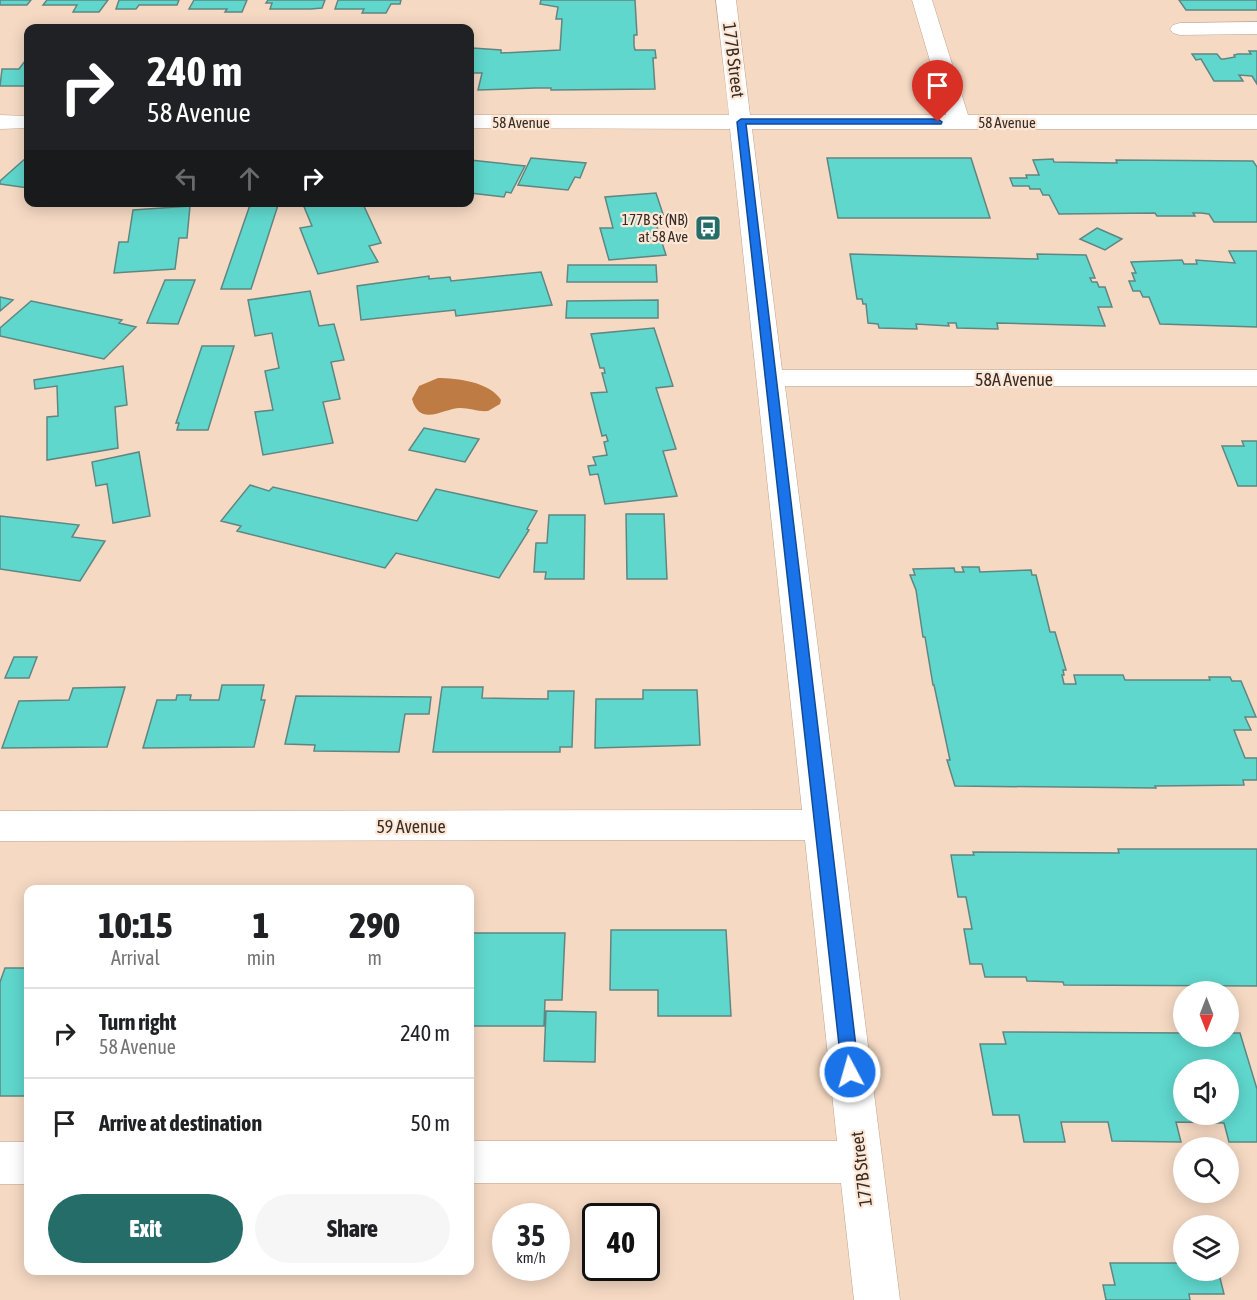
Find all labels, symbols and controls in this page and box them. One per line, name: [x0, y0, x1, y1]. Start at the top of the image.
street label: 177B Street: [719, 21, 749, 99]
text: 240 m: [147, 47, 242, 95]
icon: right: [48, 48, 126, 126]
pin: [912, 60, 963, 122]
icon: arrive: [921, 69, 954, 102]
text: 58 Avenue: [147, 97, 251, 128]
street label: 58 Avenue: [492, 114, 550, 131]
street label: 58 Avenue: [978, 114, 1036, 131]
icon: left: [170, 162, 203, 195]
icon: ahead: [233, 162, 266, 195]
icon: right: [296, 162, 329, 195]
place label: 177B St (NB) at 58 Ave: [622, 211, 688, 245]
bus stop icon: 177B St (NB) at 58 Ave: [693, 213, 723, 243]
street label: 58A Avenue: [975, 369, 1053, 390]
street label: 59 Avenue: [376, 816, 446, 837]
text: 10:15: [98, 904, 173, 946]
text: 1: [253, 904, 269, 946]
text: 290: [349, 904, 400, 946]
text: Arrival: [111, 946, 160, 969]
text: min: [247, 946, 275, 969]
text: m: [367, 946, 382, 969]
north arrow: [1173, 981, 1239, 1047]
map controls: [1173, 981, 1239, 1281]
text: Turn right: [99, 1009, 176, 1035]
icon: right: [48, 1017, 81, 1050]
text: 240 m: [400, 1020, 450, 1046]
text: 58 Avenue: [99, 1035, 176, 1058]
position arrow: [818, 1040, 882, 1104]
button: sound: [1173, 1059, 1239, 1125]
icon: arrive: [48, 1107, 81, 1140]
text: Arrive at destination: [99, 1110, 262, 1136]
text: 50 m: [410, 1110, 450, 1136]
street label: 177B Street: [846, 1130, 876, 1208]
button: search: [1173, 1137, 1239, 1203]
button: Exit: [48, 1194, 243, 1263]
button: Share: [255, 1194, 450, 1263]
speed limit sign: 40: [582, 1203, 660, 1281]
button: layers: [1173, 1215, 1239, 1281]
text: 35: [517, 1218, 545, 1252]
text: km/h: [516, 1249, 546, 1266]

